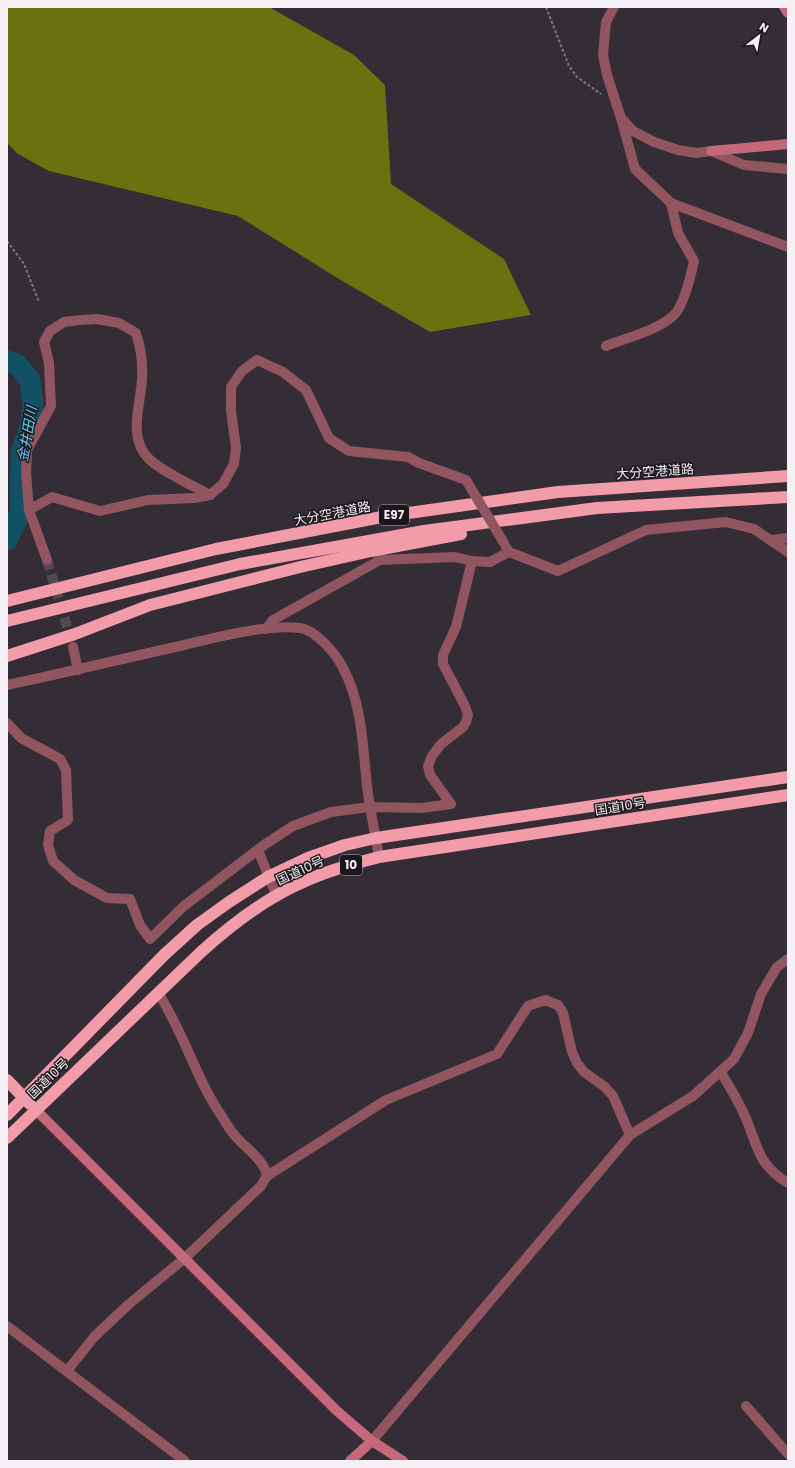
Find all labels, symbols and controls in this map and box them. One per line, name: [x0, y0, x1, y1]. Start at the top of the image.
north arrow: [739, 16, 779, 56]
text: N: [756, 18, 772, 36]
water label: 金井田川: [12, 403, 42, 463]
street label: 大分空港道路: [615, 459, 695, 484]
street label: 大分空港道路: [292, 497, 372, 530]
road number: E97: [379, 505, 409, 525]
street label: 国道10号: [593, 793, 647, 820]
street label: 国道10号: [273, 851, 327, 890]
road number: 10: [340, 855, 362, 875]
street label: 国道10号: [23, 1054, 73, 1103]

